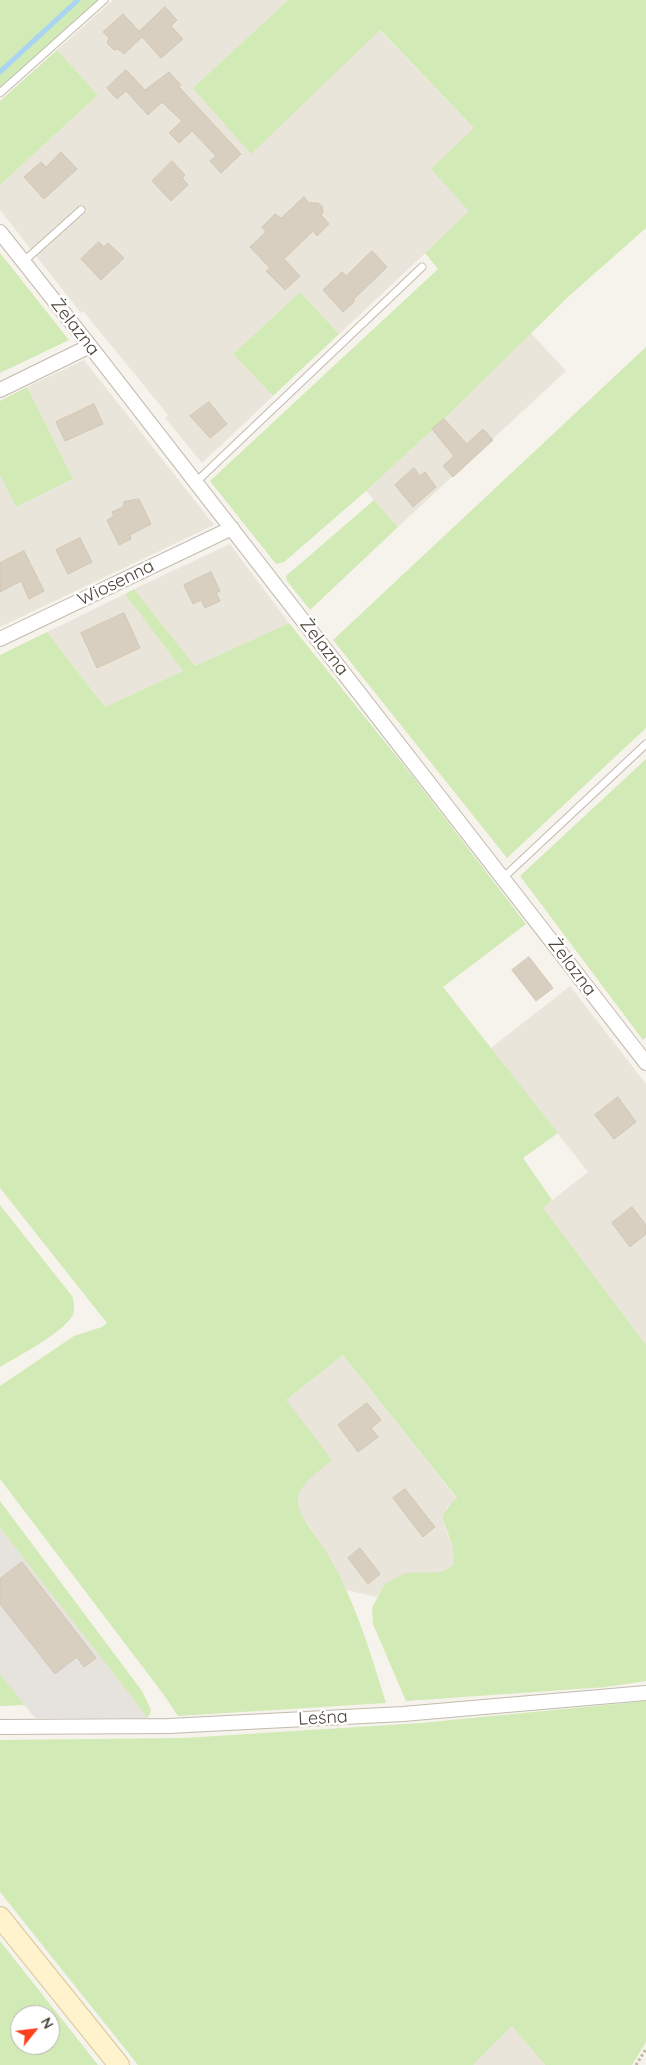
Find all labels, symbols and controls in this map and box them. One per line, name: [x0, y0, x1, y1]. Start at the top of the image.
street label: Żelazna: [46, 294, 104, 360]
street label: Wiosenna: [74, 555, 158, 611]
street label: Żelazna: [295, 614, 353, 680]
street label: Żelazna: [543, 934, 601, 1000]
street label: Leśna: [298, 1706, 348, 1730]
north arrow: [10, 2005, 60, 2055]
text: N: [37, 2014, 58, 2032]

